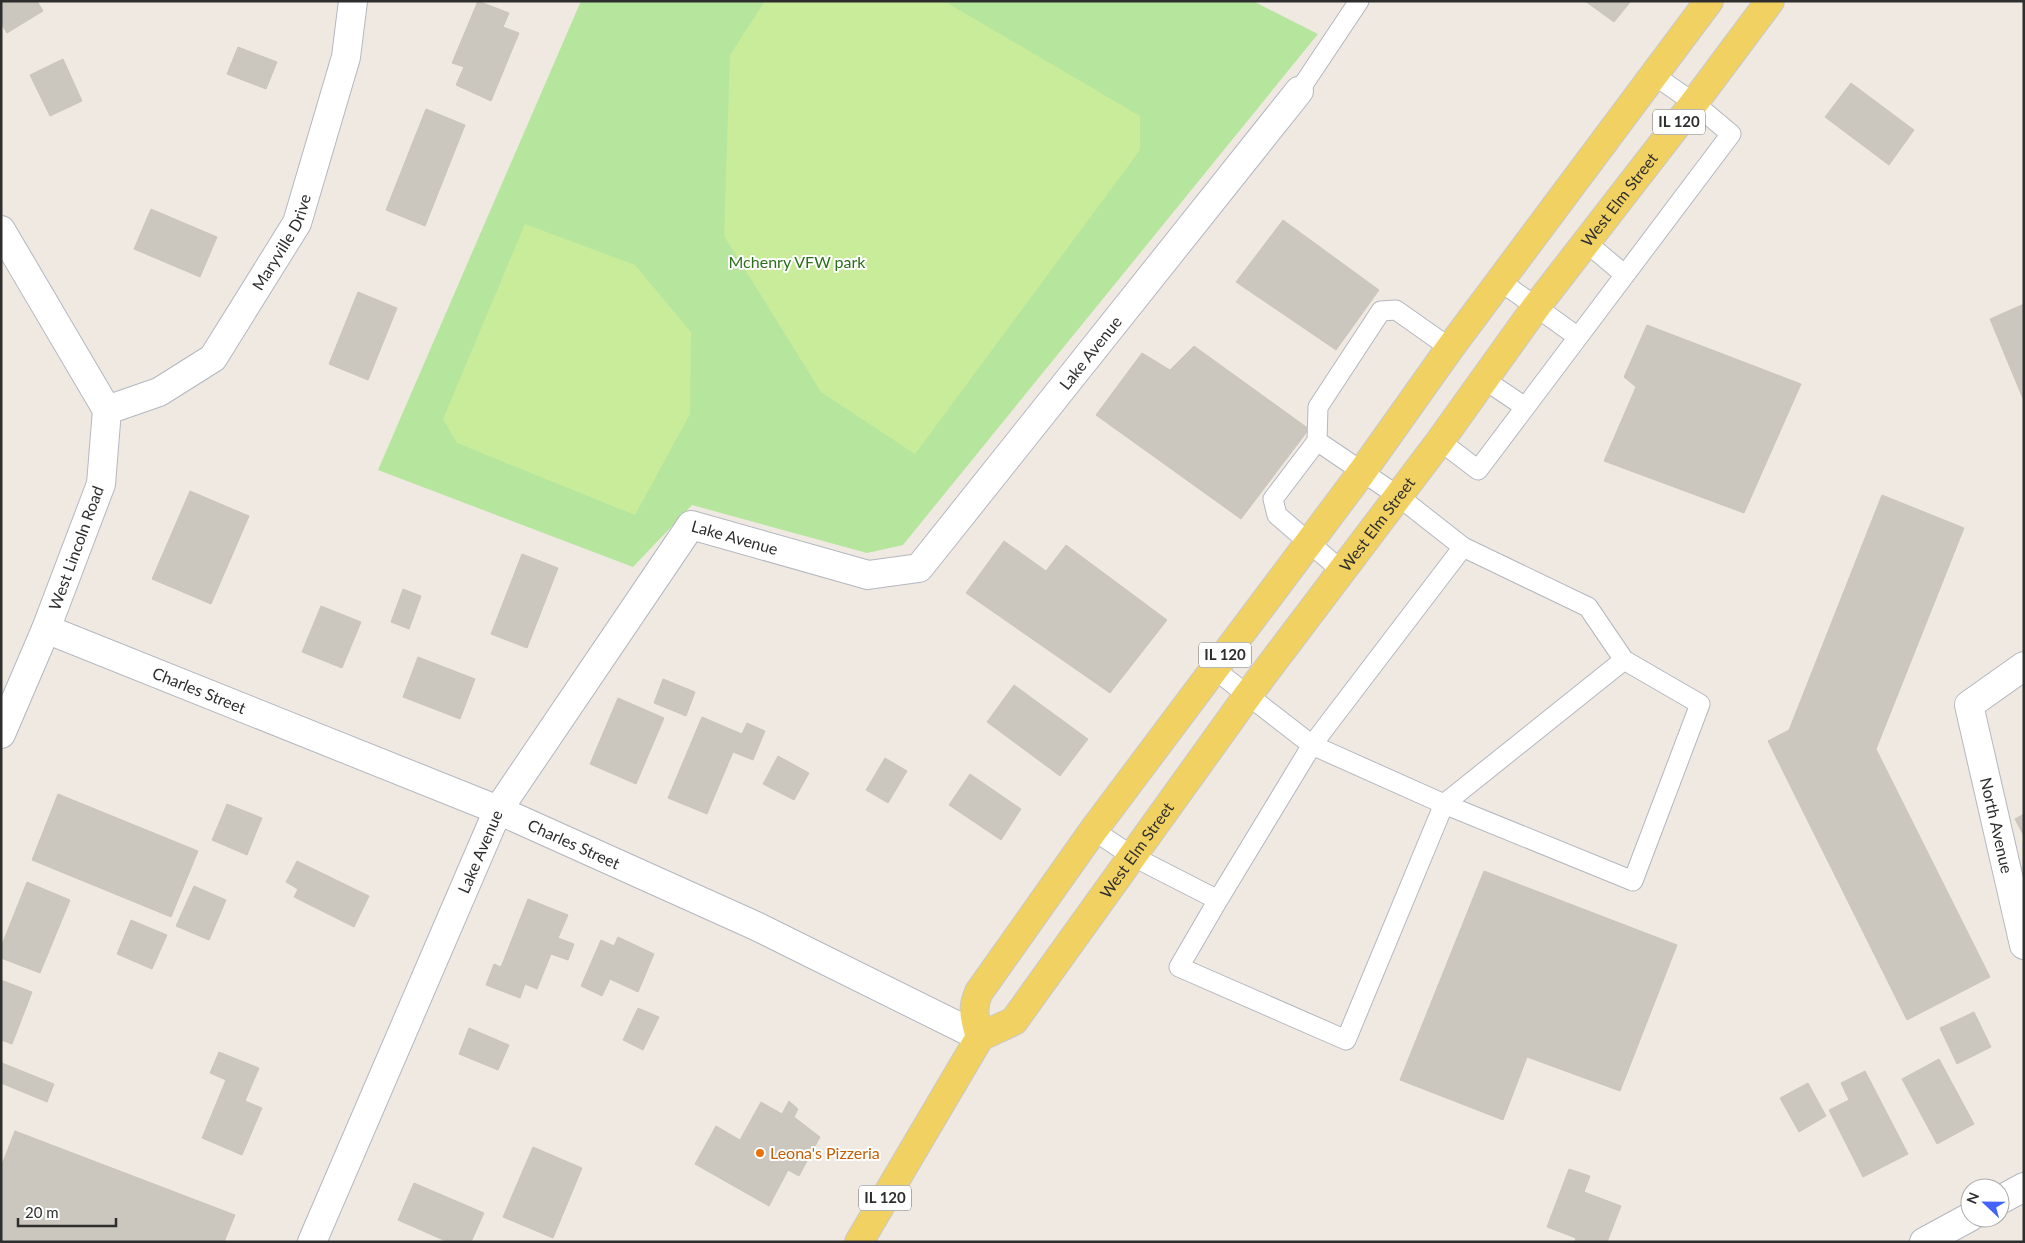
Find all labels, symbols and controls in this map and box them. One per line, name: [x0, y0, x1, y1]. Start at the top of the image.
road number: IL 120: [1653, 110, 1705, 134]
street label: West Elm Street: [1577, 148, 1661, 250]
street label: Maryville Drive: [248, 192, 314, 293]
park label: Mchenry VFW park: [729, 252, 866, 271]
street label: Lake Avenue: [1055, 312, 1125, 393]
street label: West Elm Street: [1335, 473, 1419, 575]
street label: West Lincoln Road: [44, 483, 107, 612]
street label: Lake Avenue: [690, 516, 780, 558]
road number: IL 120: [1199, 642, 1251, 668]
street label: Charles Street: [150, 663, 249, 717]
street label: North Avenue: [1977, 775, 2017, 875]
street label: West Elm Street: [1096, 798, 1177, 901]
street label: Lake Avenue: [453, 807, 506, 896]
street label: Charles Street: [525, 815, 623, 873]
place label: Leona's Pizzeria: [770, 1143, 880, 1162]
marker: Leona's Pizzeria: [754, 1147, 766, 1159]
north arrow: [1960, 1178, 2010, 1228]
road number: IL 120: [859, 1186, 911, 1210]
text: N: [1963, 1190, 1982, 1206]
scale bar: [18, 1196, 115, 1228]
text: 20 m: [25, 1203, 59, 1221]

